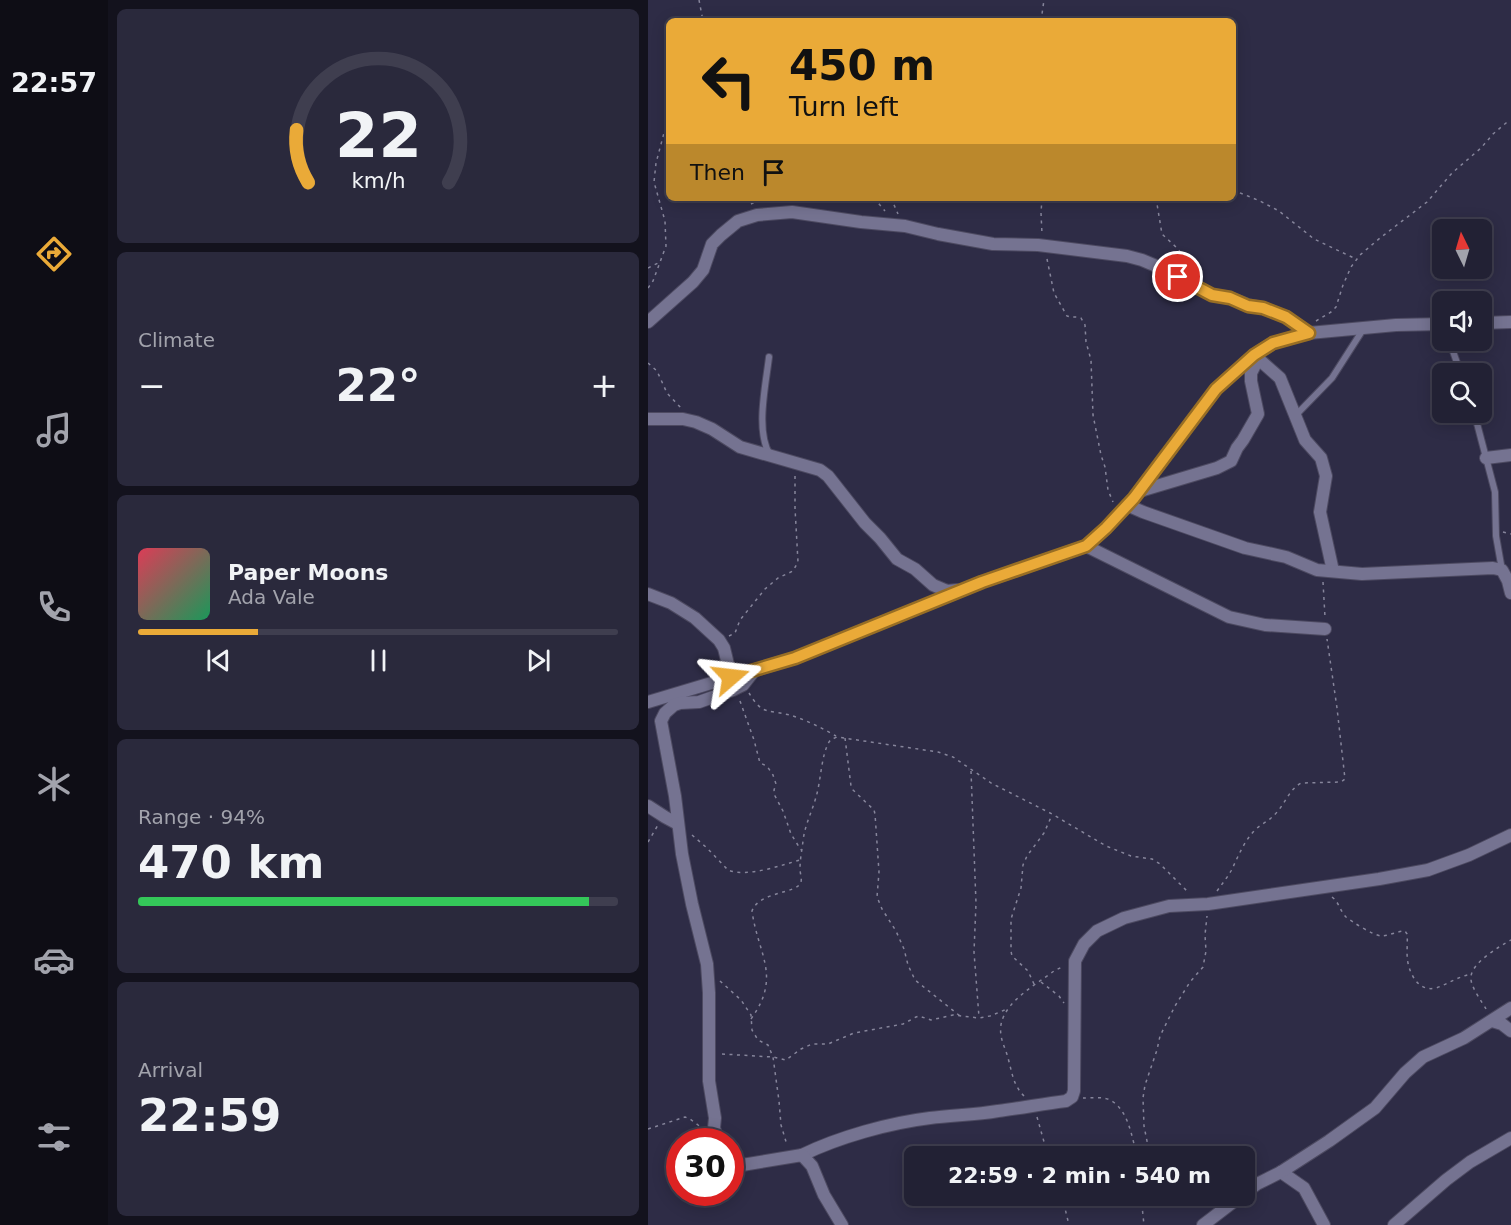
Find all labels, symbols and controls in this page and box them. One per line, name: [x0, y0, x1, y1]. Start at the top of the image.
text: 450 m: [789, 41, 935, 90]
icon: left: [690, 42, 768, 120]
text: 22:57: [11, 67, 97, 98]
text: Turn left: [789, 91, 899, 122]
text: 22: [335, 99, 421, 172]
icon: arrive: [757, 156, 790, 189]
text: Then: [690, 160, 745, 185]
text: km/h: [351, 168, 405, 193]
north arrow: [1432, 219, 1492, 279]
map controls: [1432, 219, 1492, 423]
icon: directions: [33, 233, 75, 275]
pin: [1152, 251, 1203, 302]
icon: arrive: [1161, 260, 1194, 293]
button: sound: [1432, 291, 1492, 351]
text: Climate: [138, 328, 215, 352]
text: 22°: [335, 359, 421, 412]
button: search: [1432, 363, 1492, 423]
text: −: [138, 366, 166, 405]
text: +: [590, 366, 618, 405]
icon: music: [33, 409, 75, 451]
text: Paper Moons: [228, 560, 388, 585]
text: Ada Vale: [228, 585, 315, 609]
icon: phone: [33, 586, 75, 628]
icon: previous: [202, 644, 235, 677]
icon: pause: [362, 644, 395, 677]
icon: next: [522, 644, 555, 677]
position arrow: [699, 645, 763, 709]
icon: climate: [33, 763, 75, 805]
text: Range · 94%: [138, 805, 265, 829]
text: 470 km: [138, 836, 324, 889]
icon: car: [33, 939, 75, 981]
text: Arrival: [138, 1058, 203, 1082]
text: 22:59: [138, 1089, 281, 1142]
icon: filters: [33, 1116, 75, 1158]
speed limit sign: 30: [666, 1128, 744, 1206]
text: 22:59 · 2 min · 540 m: [948, 1163, 1211, 1188]

